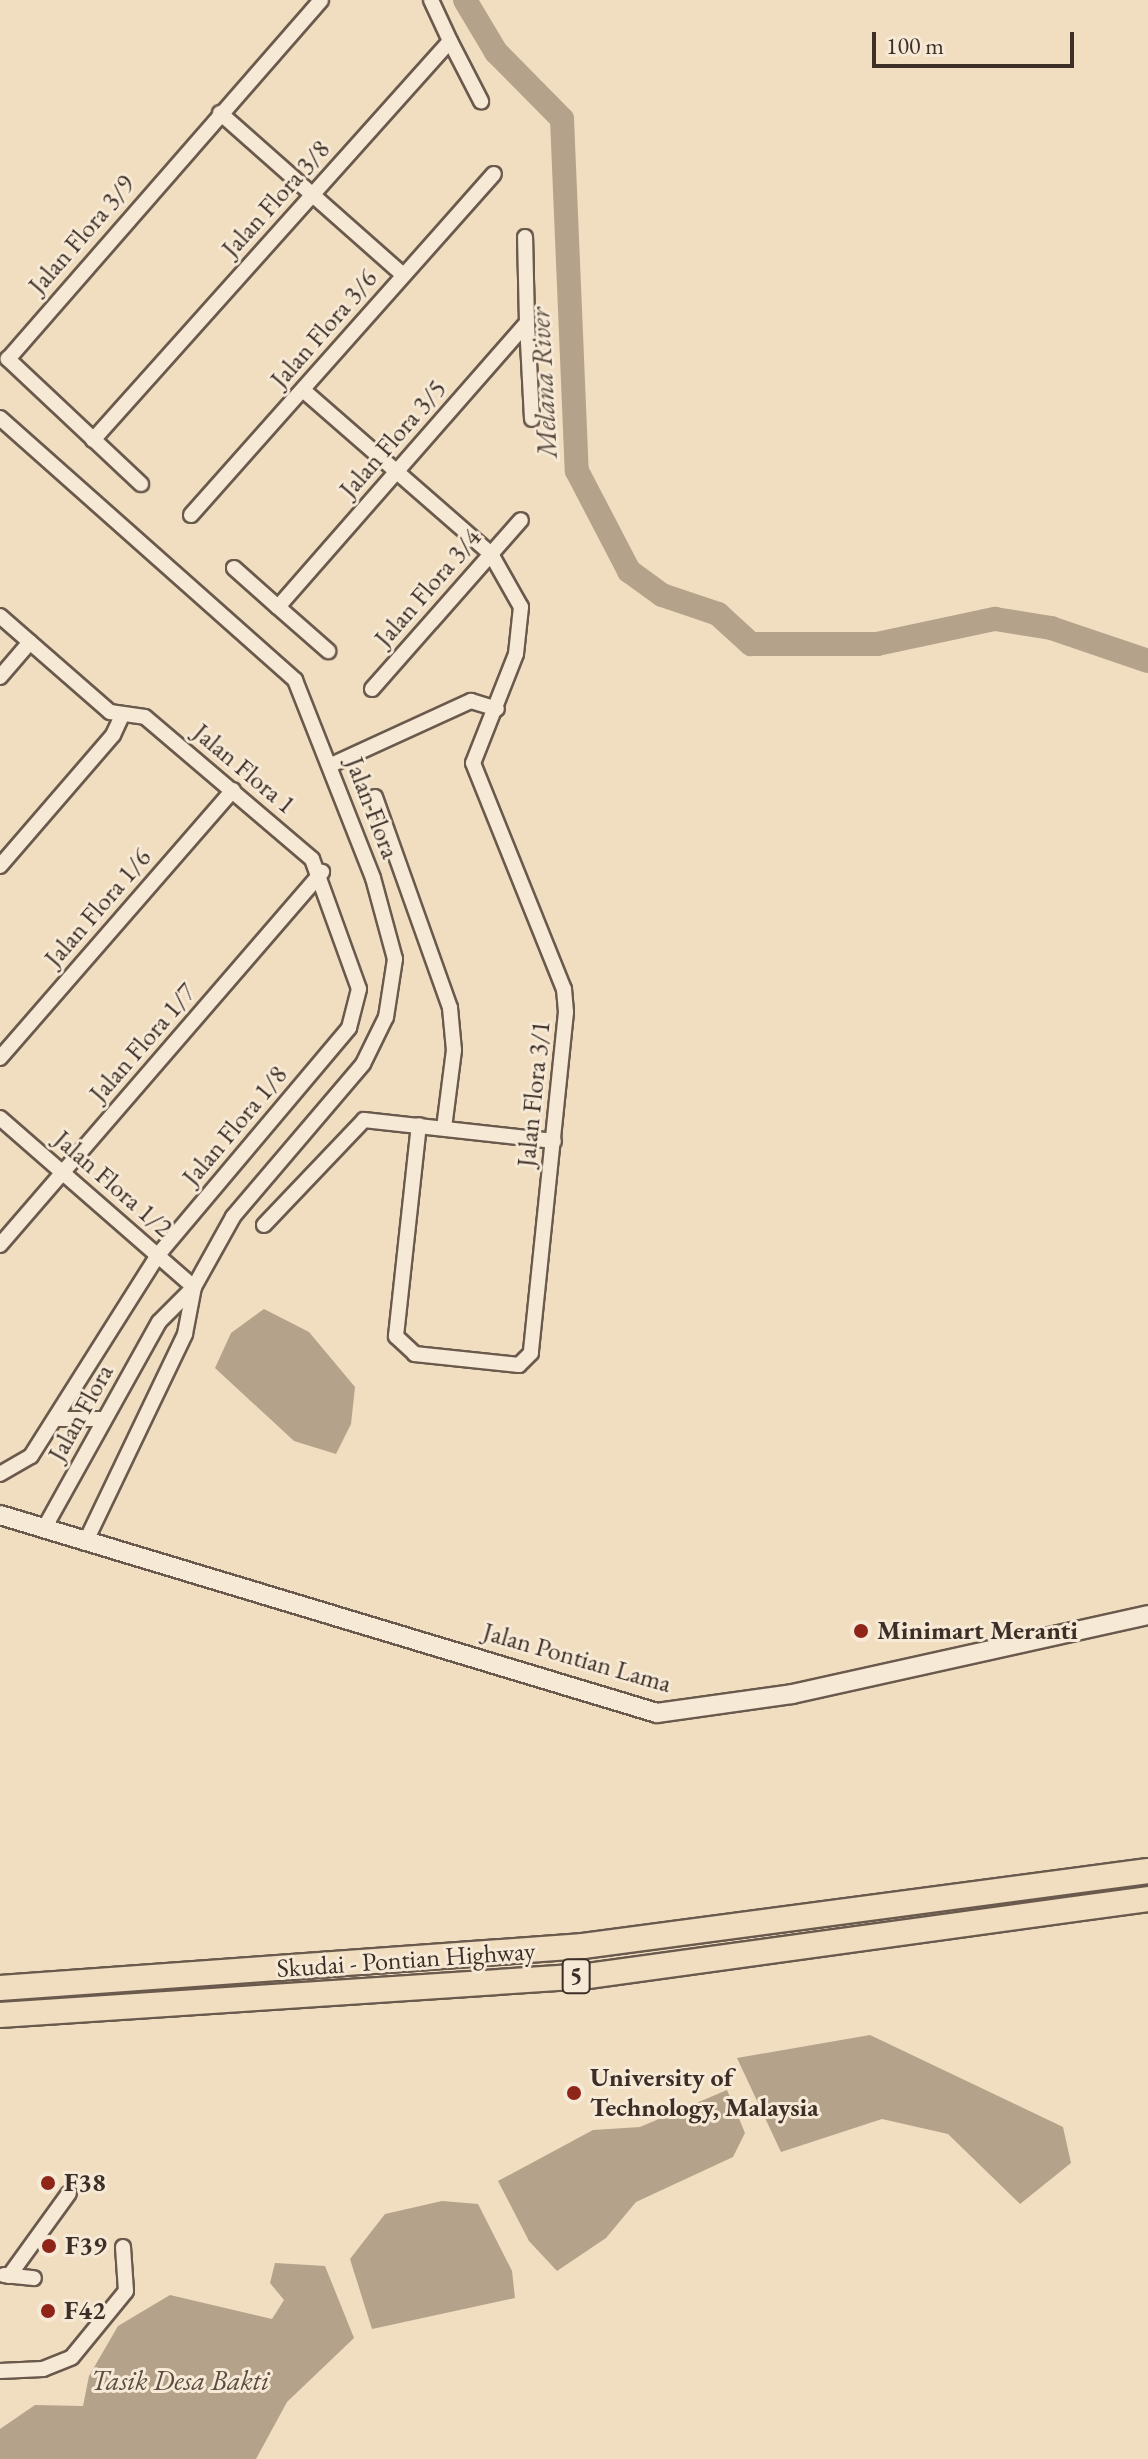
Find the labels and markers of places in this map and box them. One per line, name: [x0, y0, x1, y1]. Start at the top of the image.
place label: Minimart Meranti: [877, 1615, 1078, 1647]
marker: Minimart Meranti: [852, 1622, 870, 1640]
place label: University of Technology, Malaysia: [590, 2062, 819, 2124]
marker: University of Technology, Malaysia: [565, 2084, 583, 2102]
place label: F38: [64, 2167, 106, 2199]
marker: F38: [39, 2174, 57, 2192]
place label: F39: [65, 2230, 107, 2262]
marker: F39: [40, 2237, 58, 2255]
place label: F42: [64, 2295, 106, 2327]
marker: F42: [39, 2302, 57, 2320]

